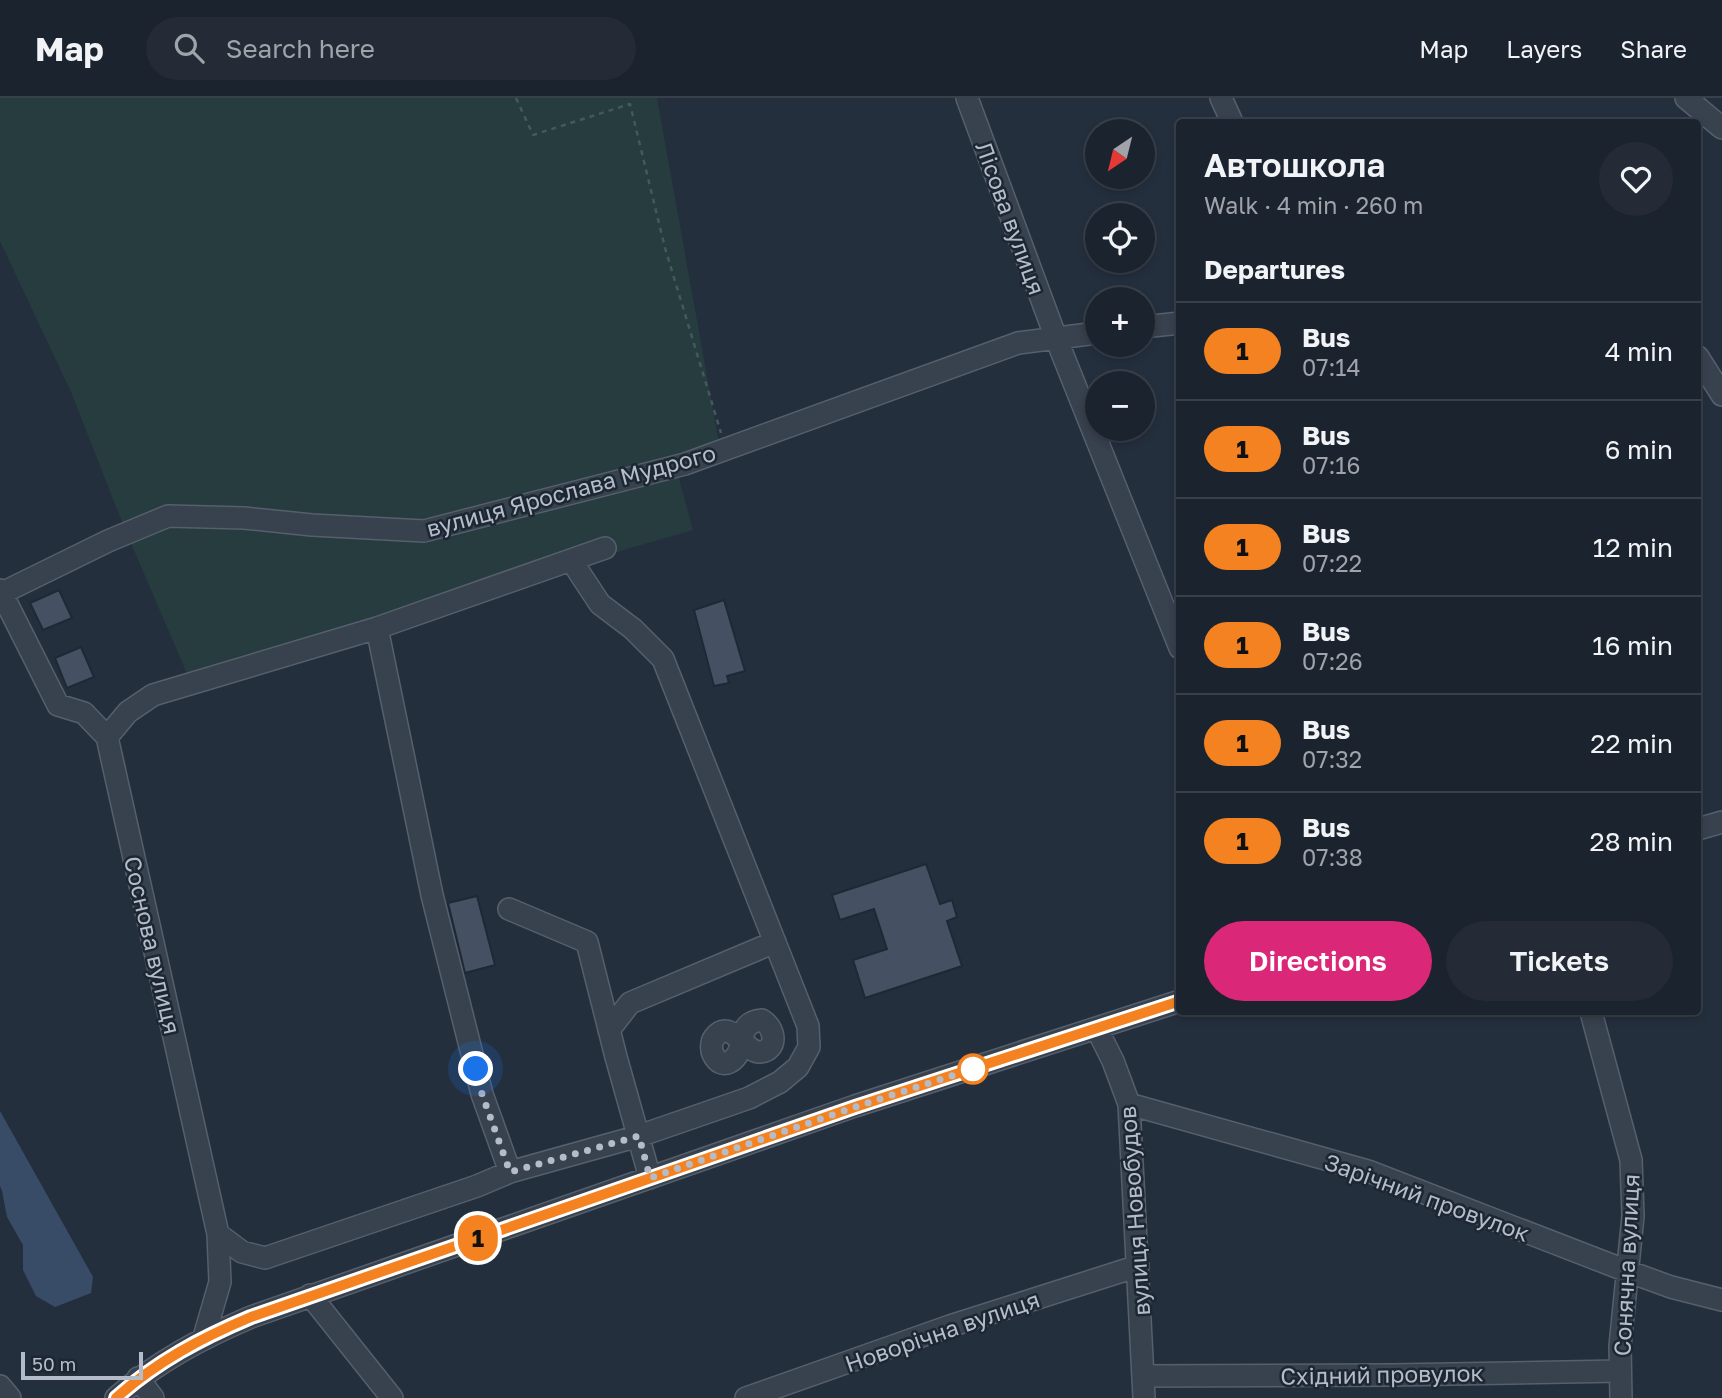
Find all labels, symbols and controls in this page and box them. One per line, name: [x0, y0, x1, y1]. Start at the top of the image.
search box: [146, 17, 636, 80]
text: Map: [35, 29, 104, 68]
icon: search: [170, 29, 208, 67]
text: Search here: [226, 33, 375, 64]
text: Map: [1419, 34, 1468, 63]
text: Layers: [1506, 34, 1582, 63]
text: Share: [1620, 34, 1687, 63]
north arrow: [1085, 119, 1155, 189]
map controls: [1085, 119, 1155, 441]
street label: Лісова вулиця: [970, 138, 1052, 298]
button: heart: [1599, 142, 1673, 216]
text: Автошкола: [1204, 145, 1385, 184]
text: Walk · 4 min · 260 m: [1204, 191, 1423, 219]
button: locate: [1085, 203, 1155, 273]
text: Departures: [1204, 254, 1345, 285]
button: +: [1085, 287, 1155, 357]
text: Bus: [1302, 322, 1350, 353]
text: 1: [1236, 336, 1249, 365]
text: 4 min: [1605, 336, 1673, 367]
text: 07:14: [1302, 353, 1361, 381]
button: −: [1085, 371, 1155, 441]
text: Bus: [1302, 420, 1350, 451]
text: 1: [1236, 434, 1249, 463]
text: 6 min: [1605, 434, 1673, 465]
street label: вулиця Ярослава Мудрого: [423, 438, 719, 542]
text: 07:16: [1302, 451, 1360, 479]
text: Bus: [1302, 518, 1350, 549]
text: 1: [1236, 532, 1249, 561]
text: 12 min: [1593, 532, 1673, 563]
text: 07:22: [1302, 549, 1362, 577]
text: Bus: [1302, 616, 1350, 647]
text: 1: [1236, 630, 1249, 659]
text: 16 min: [1592, 630, 1673, 661]
text: 07:26: [1302, 647, 1363, 675]
text: Bus: [1302, 714, 1350, 745]
text: 1: [1236, 728, 1249, 757]
text: 22 min: [1590, 728, 1673, 759]
text: 07:32: [1302, 745, 1362, 773]
text: Bus: [1302, 812, 1350, 843]
text: 1: [1236, 826, 1249, 855]
text: 28 min: [1590, 826, 1673, 857]
text: 07:38: [1302, 843, 1363, 871]
street label: Соснова вулиця: [119, 853, 187, 1037]
button: Directions: [1204, 921, 1432, 1001]
button: Tickets: [1446, 921, 1673, 1001]
your location: [458, 1051, 493, 1086]
unlabelled marker: [958, 1054, 988, 1084]
street label: вулиця Новобудов: [1113, 1105, 1155, 1317]
street label: Зарічний провулок: [1321, 1147, 1533, 1247]
street label: Сонячна вулиця: [1607, 1173, 1645, 1357]
line badge: 1: [455, 1215, 501, 1261]
text: 1: [472, 1223, 484, 1252]
street label: Новорічна вулиця: [841, 1285, 1043, 1377]
scale bar: [21, 1349, 144, 1381]
text: 50 m: [32, 1352, 76, 1375]
street label: Східний провулок: [1280, 1358, 1484, 1390]

